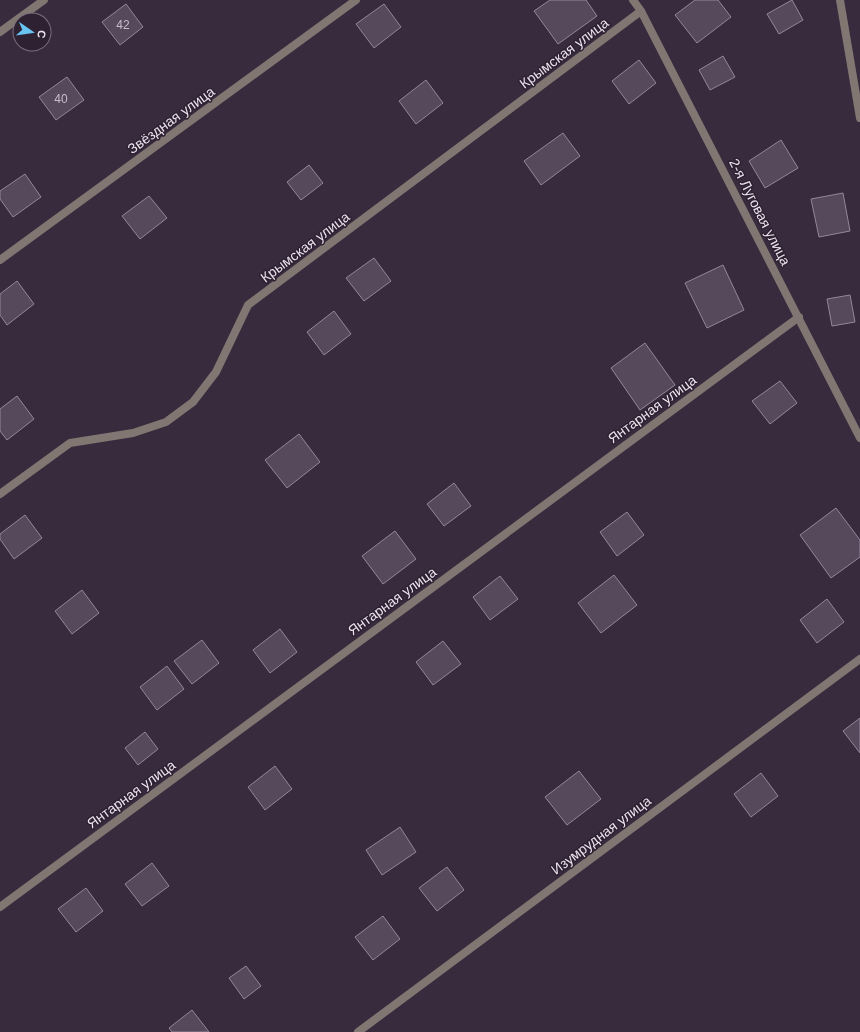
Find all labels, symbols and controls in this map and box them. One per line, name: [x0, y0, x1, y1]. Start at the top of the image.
north arrow: [12, 12, 52, 52]
street label: Крымская улица: [517, 14, 612, 92]
house number: 42: [116, 18, 130, 32]
text: С: [35, 29, 48, 40]
street label: Звёздная улица: [124, 83, 218, 157]
house number: 40: [54, 92, 68, 106]
street label: 2-я Луговая улица: [726, 156, 794, 268]
street label: Крымская улица: [258, 208, 353, 286]
street label: Янтарная улица: [605, 372, 699, 446]
street label: Янтарная улица: [345, 564, 439, 638]
street label: Янтарная улица: [84, 757, 178, 831]
street label: Изумрудная улица: [548, 792, 654, 878]

